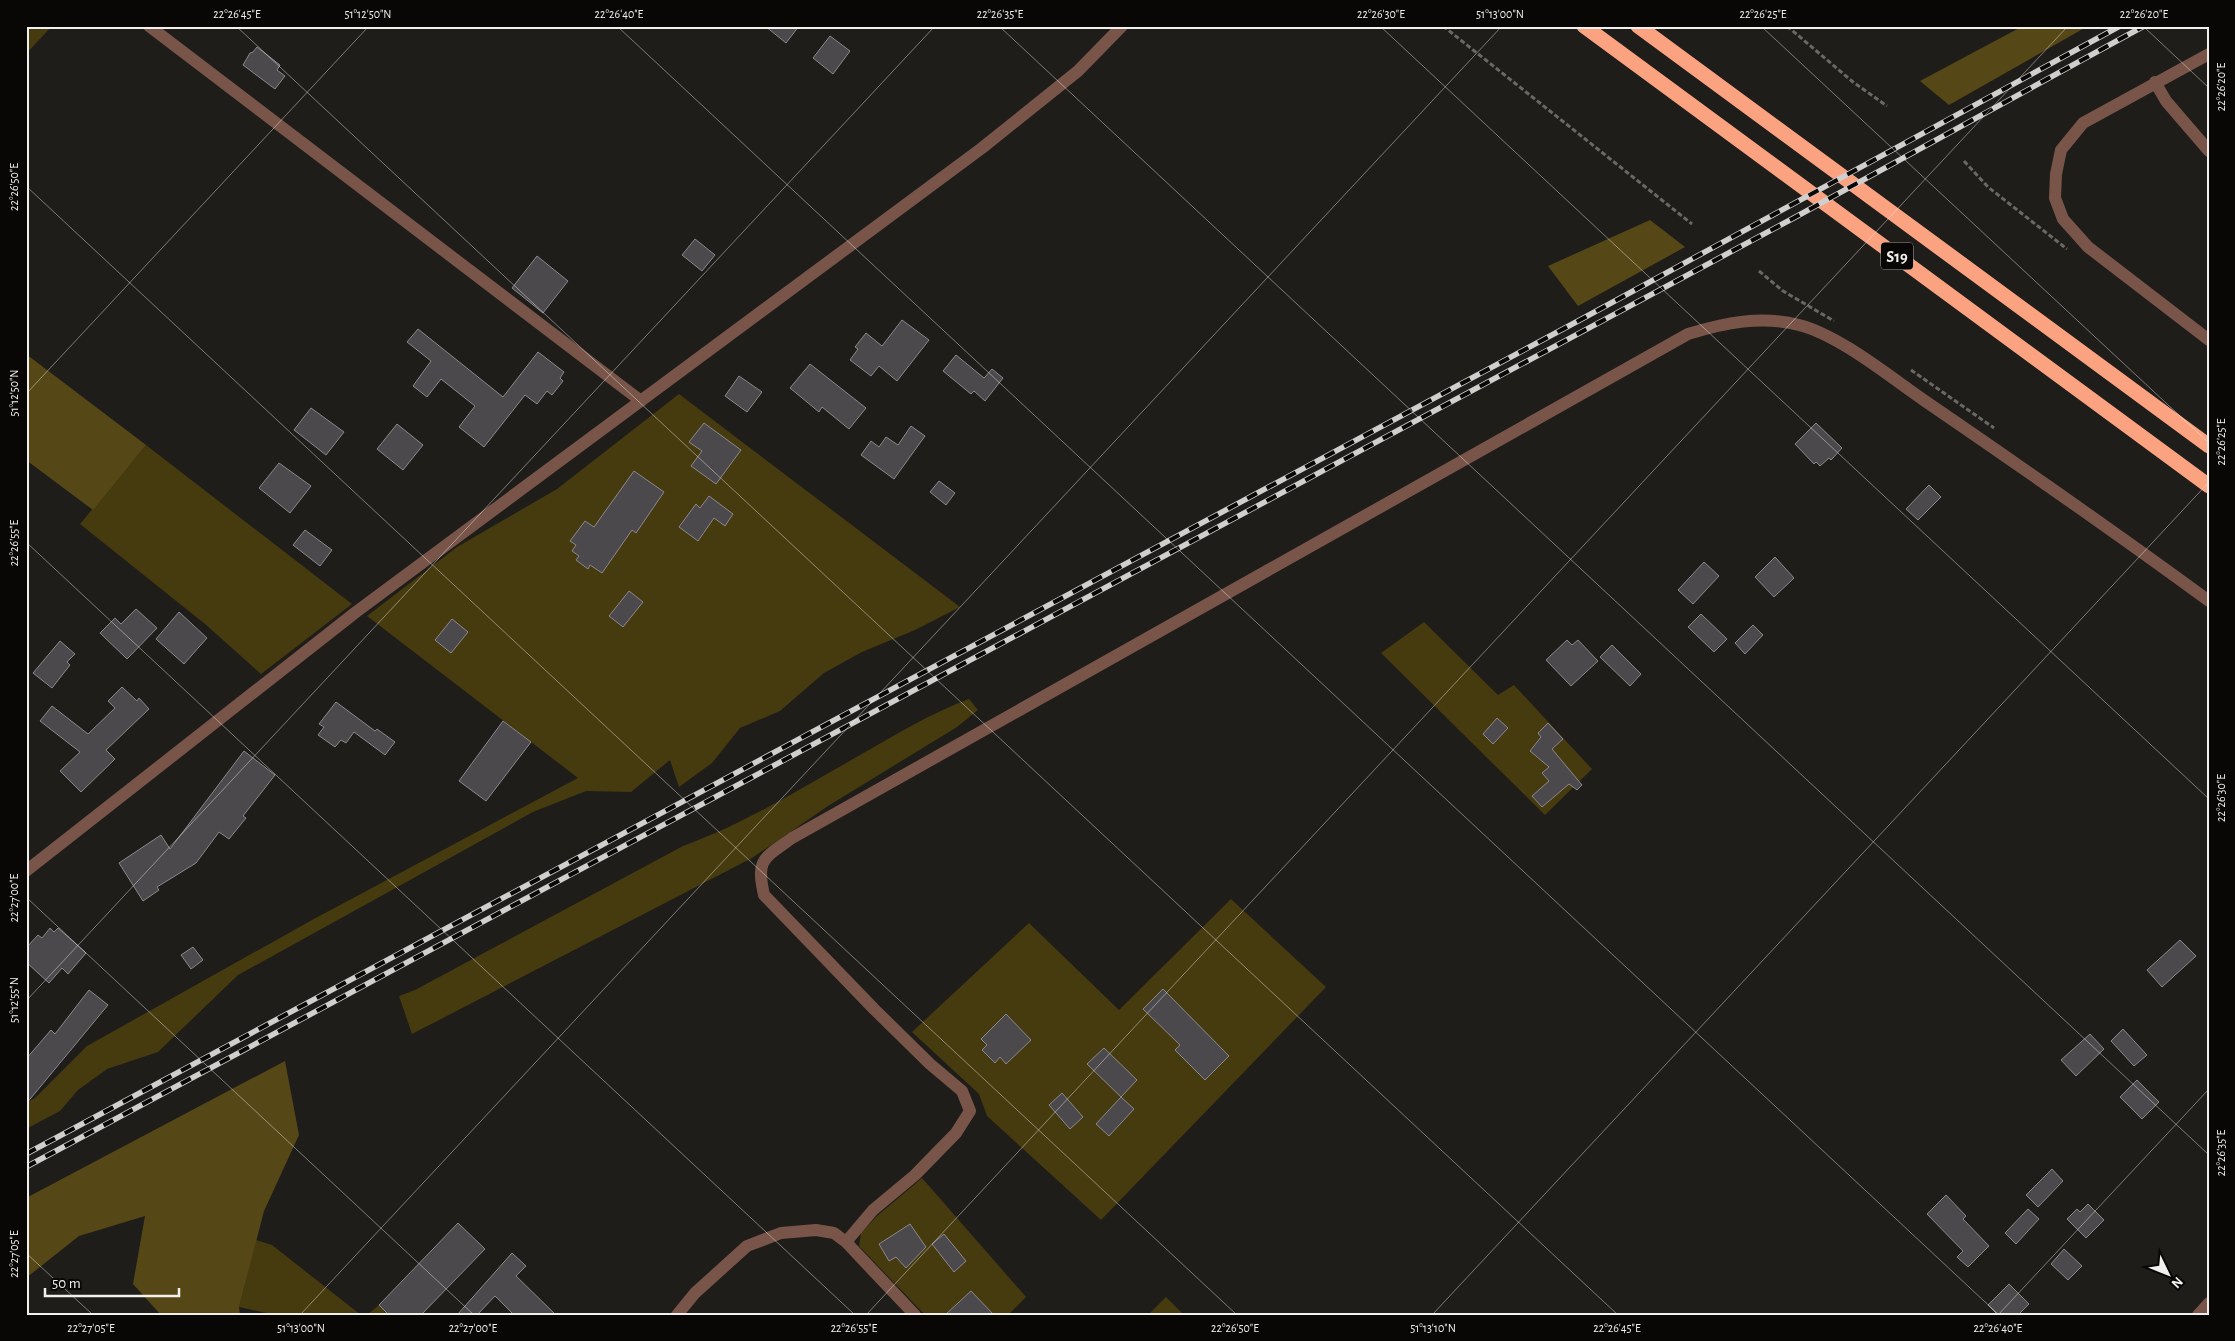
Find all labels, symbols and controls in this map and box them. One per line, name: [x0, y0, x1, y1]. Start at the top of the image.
text: 22°26'45"E: [213, 8, 261, 20]
text: 51°12'50"N: [344, 8, 392, 20]
text: 22°26'40"E: [595, 8, 644, 20]
text: 22°26'35"E: [977, 8, 1024, 20]
text: 22°26'30"E: [1357, 8, 1405, 20]
text: 51°13'00"N: [1476, 8, 1524, 20]
text: 22°26'25"E: [1739, 8, 1787, 20]
text: 22°26'20"E: [2120, 8, 2168, 20]
text: 22°26'20"E: [2215, 63, 2227, 111]
text: 22°26'50"E: [8, 163, 20, 211]
road number: S19: [1881, 242, 1913, 270]
text: 51°12'50"N: [8, 369, 20, 417]
text: 22°26'25"E: [2215, 418, 2227, 466]
text: 22°26'55"E: [8, 519, 20, 566]
text: 22°26'30"E: [2215, 774, 2227, 822]
text: 22°27'00"E: [8, 873, 20, 922]
text: 51°12'55"N: [8, 977, 20, 1023]
text: 22°26'35"E: [2215, 1129, 2227, 1176]
text: 22°27'05"E: [8, 1230, 20, 1278]
north arrow: [2142, 1248, 2192, 1298]
scale bar: [45, 1266, 179, 1298]
text: N: [2168, 1274, 2185, 1291]
text: 50 m: [52, 1276, 81, 1291]
text: 22°27'05"E: [67, 1322, 115, 1334]
text: 51°13'00"N: [277, 1322, 325, 1334]
text: 22°27'00"E: [449, 1322, 498, 1334]
text: 22°26'55"E: [831, 1322, 878, 1334]
text: 22°26'50"E: [1211, 1322, 1259, 1334]
text: 51°13'10"N: [1410, 1322, 1456, 1334]
text: 22°26'45"E: [1593, 1322, 1641, 1334]
text: 22°26'40"E: [1974, 1322, 2023, 1334]

